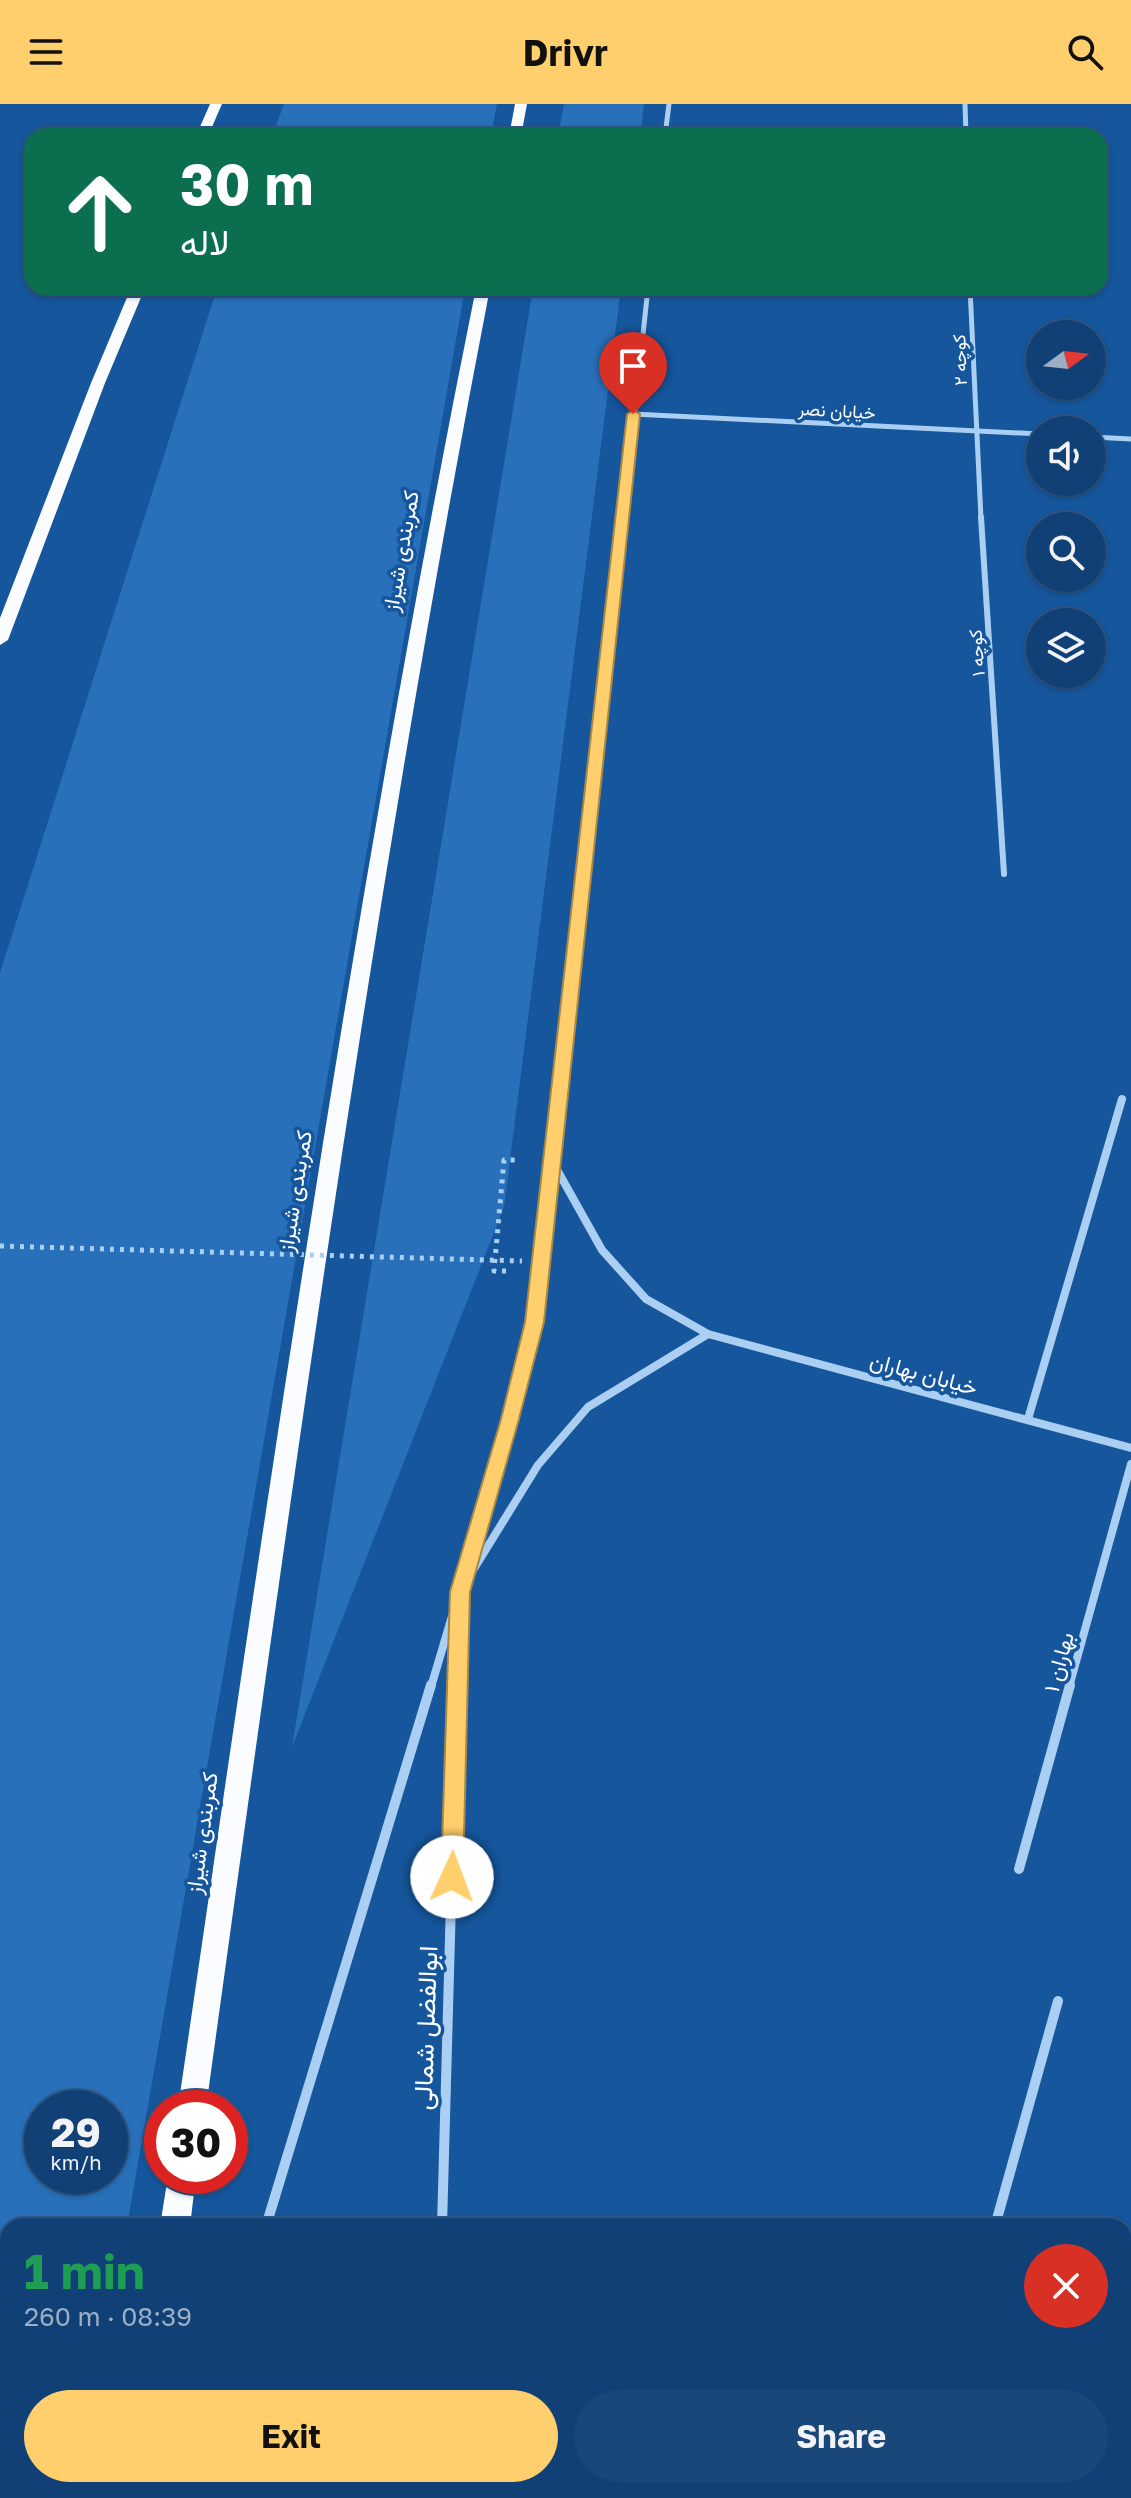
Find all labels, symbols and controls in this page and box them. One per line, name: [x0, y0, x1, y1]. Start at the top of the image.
icon: menu: [24, 30, 68, 74]
icon: search: [1063, 30, 1107, 74]
text: Drivr: [523, 31, 608, 74]
text: 30 m: [180, 150, 314, 217]
icon: ahead: [48, 160, 152, 264]
text: لاله: [180, 220, 230, 263]
north arrow: [1026, 320, 1106, 400]
map controls: [1026, 320, 1106, 688]
pin: [599, 332, 667, 414]
street label: کوچه ۲: [947, 334, 973, 386]
icon: arrive: [611, 344, 655, 388]
street label: خیابان نصر: [797, 397, 876, 424]
button: sound: [1026, 416, 1106, 496]
street label: کمربندی شیراز: [376, 488, 425, 615]
button: search: [1026, 512, 1106, 592]
button: layers: [1026, 608, 1106, 688]
street label: کوچه ۱: [963, 629, 991, 677]
street label: کمربندی شیراز: [271, 1128, 318, 1255]
street label: خیابان بهاران: [867, 1346, 981, 1401]
street label: ۱ بهاران: [1037, 1629, 1080, 1695]
street label: کمربندی شیراز: [179, 1770, 224, 1897]
position arrow: [410, 1835, 494, 1919]
street label: ابوالفضل شمالی: [407, 1945, 444, 2111]
speed limit sign: 30: [144, 2090, 248, 2194]
text: 29: [51, 2108, 101, 2156]
text: km/h: [51, 2150, 101, 2174]
text: 1 min: [24, 2242, 145, 2300]
button: close: [1024, 2244, 1108, 2328]
text: 260 m · 08:39: [24, 2301, 192, 2332]
button: Exit: [24, 2390, 558, 2482]
button: Share: [574, 2390, 1108, 2482]

